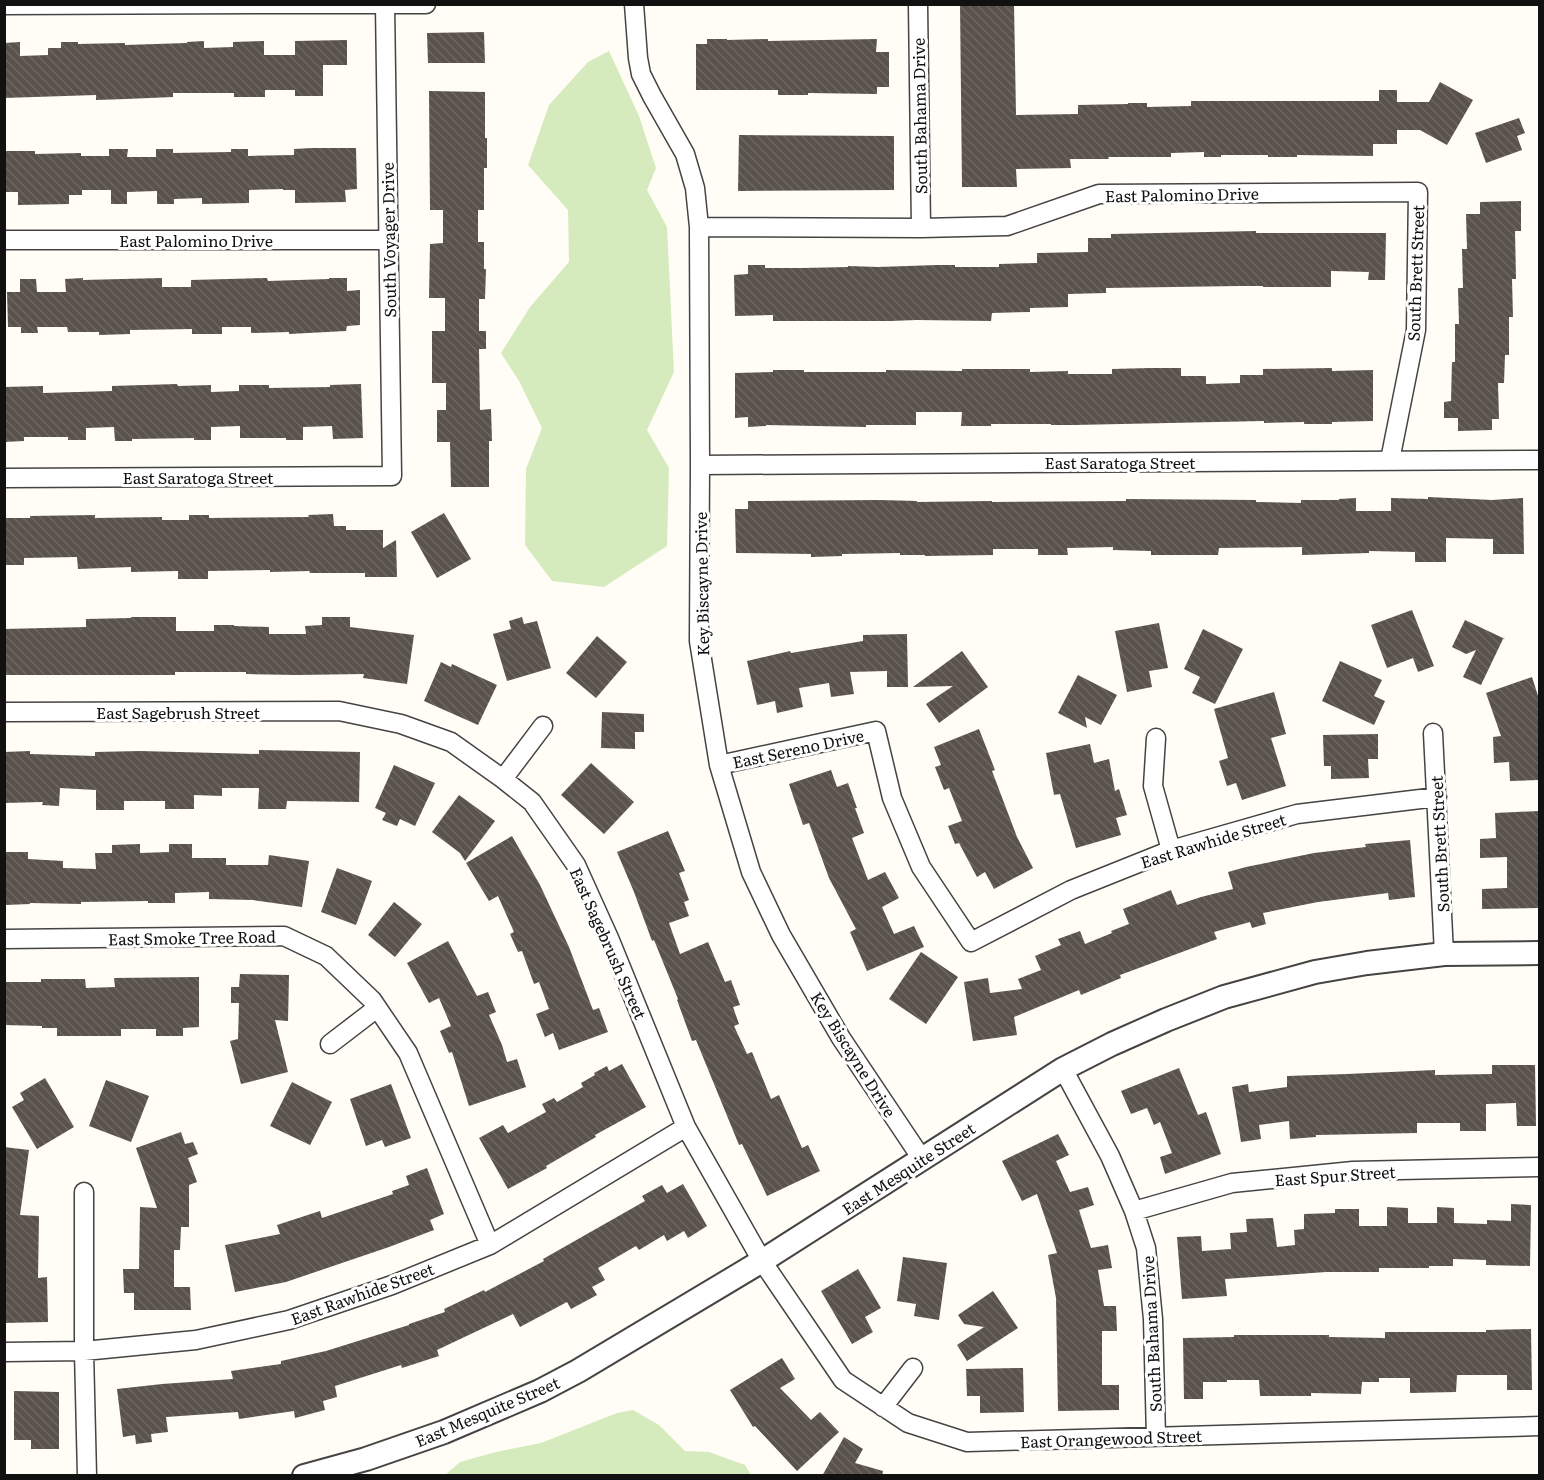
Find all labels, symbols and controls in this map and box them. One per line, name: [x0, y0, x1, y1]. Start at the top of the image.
street label: South Bahama Drive: [906, 38, 932, 194]
street label: South Voyager Drive: [375, 162, 401, 318]
street label: East Palomino Drive: [1105, 181, 1259, 207]
street label: South Brett Street: [1401, 204, 1429, 342]
street label: East Palomino Drive: [119, 228, 273, 252]
street label: East Saratoga Street: [1044, 450, 1196, 474]
street label: East Saratoga Street: [122, 465, 274, 489]
street label: Key Biscayne Drive: [688, 512, 714, 656]
street label: East Sagebrush Street: [96, 700, 260, 724]
street label: East Sereno Drive: [730, 722, 866, 774]
street label: South Brett Street: [1423, 775, 1455, 913]
street label: East Rawhide Street: [1137, 806, 1289, 874]
street label: East Sagebrush Street: [565, 863, 654, 1023]
street label: East Smoke Tree Road: [108, 924, 276, 950]
street label: Key Biscayne Drive: [806, 986, 902, 1122]
street label: East Mesquite Street: [837, 1116, 980, 1220]
street label: East Spur Street: [1274, 1159, 1397, 1191]
street label: South Bahama Drive: [1135, 1255, 1167, 1413]
street label: East Rawhide Street: [287, 1256, 438, 1330]
street label: East Mesquite Street: [411, 1370, 563, 1452]
street label: East Orangewood Street: [1020, 1423, 1203, 1453]

